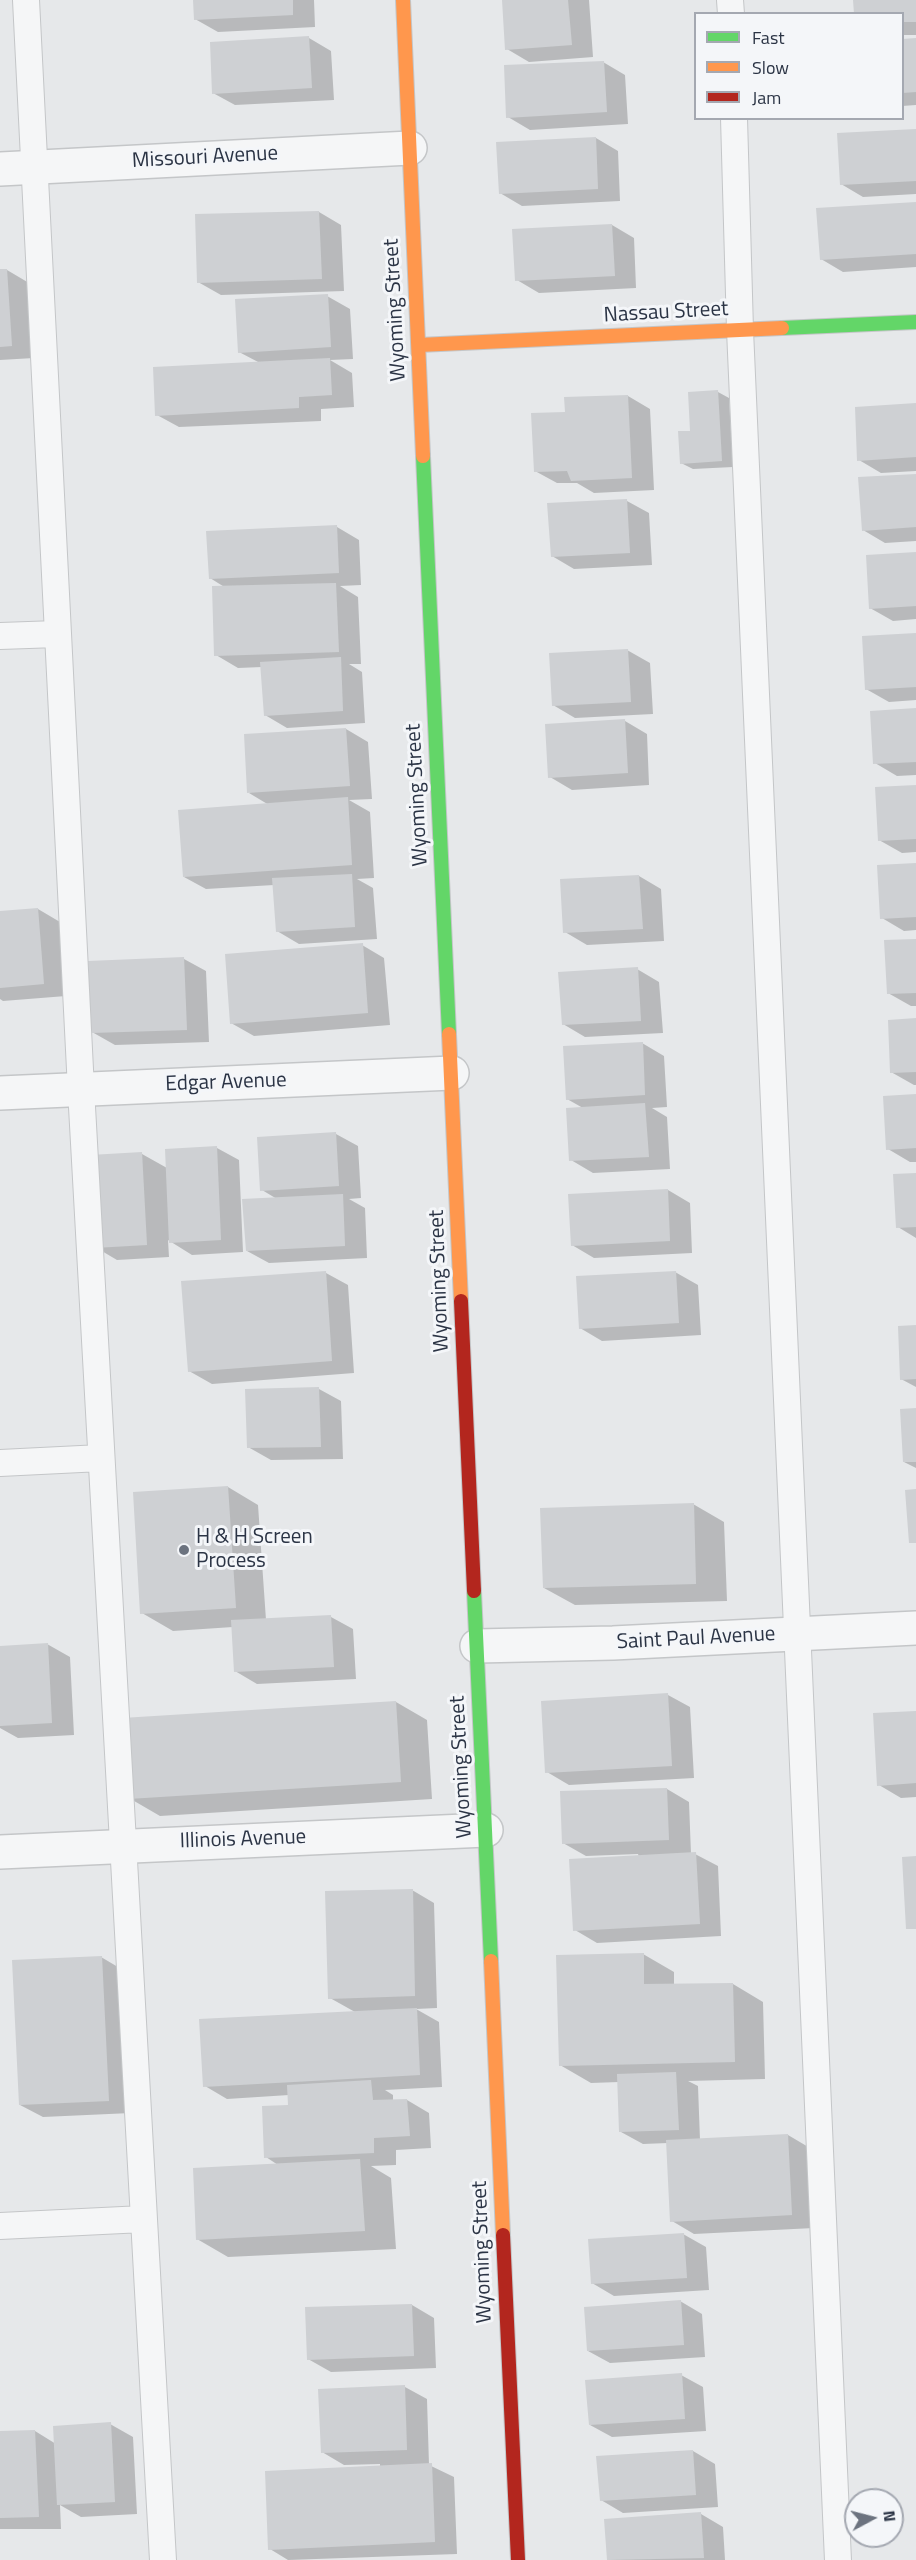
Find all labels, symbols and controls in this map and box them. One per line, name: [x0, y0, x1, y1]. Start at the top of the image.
legend: [694, 12, 904, 120]
text: Fast: [752, 24, 785, 51]
text: Slow: [752, 54, 789, 81]
text: Jam: [752, 84, 781, 111]
street label: Missouri Avenue: [131, 142, 279, 174]
street label: Wyoming Street: [380, 238, 412, 382]
street label: Nassau Street: [603, 297, 729, 329]
street label: Wyoming Street: [402, 723, 434, 867]
street label: Edgar Avenue: [165, 1068, 287, 1098]
street label: Wyoming Street: [425, 1209, 455, 1353]
place label: H & H Screen Process: [196, 1525, 313, 1575]
marker: H & H Screen Process: [177, 1543, 191, 1557]
street label: Saint Paul Avenue: [616, 1622, 776, 1656]
street label: Wyoming Street: [446, 1695, 478, 1839]
street label: Illinois Avenue: [179, 1825, 307, 1855]
street label: Wyoming Street: [468, 2180, 498, 2324]
north arrow: [844, 2488, 904, 2548]
text: N: [877, 2509, 902, 2523]

